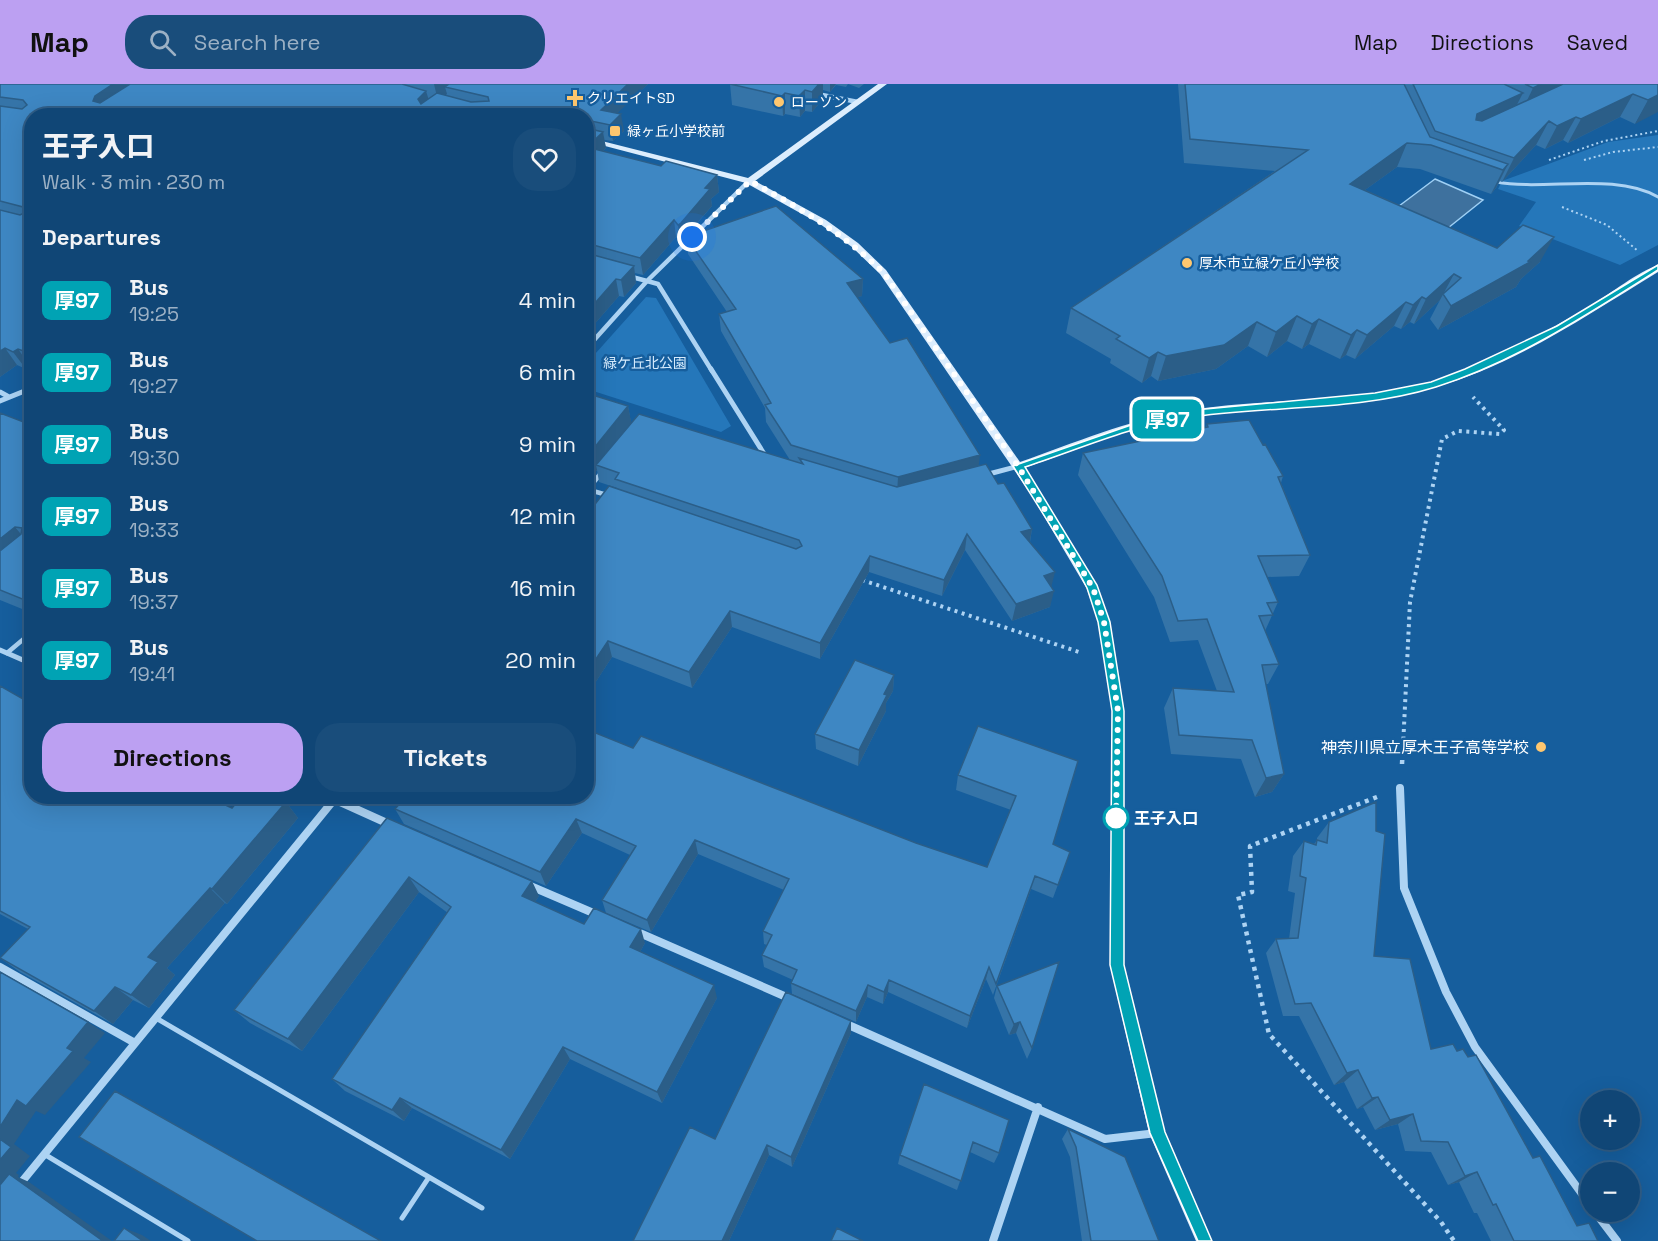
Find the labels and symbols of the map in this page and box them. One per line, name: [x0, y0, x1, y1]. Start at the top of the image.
place label: クリエイトSD: [587, 89, 675, 107]
marker: クリエイトSD: [568, 91, 582, 105]
place label: ローソン: [791, 93, 847, 111]
marker: ローソン: [772, 95, 786, 109]
place label: 緑ヶ丘小学校前: [627, 122, 725, 140]
marker: 緑ヶ丘小学校前: [608, 124, 622, 138]
your location: [677, 222, 707, 252]
place label: 厚木市立緑ケ丘小学校: [1199, 254, 1339, 272]
marker: 厚木市立緑ケ丘小学校: [1180, 256, 1194, 270]
park label: 緑ケ丘北公園: [603, 354, 687, 372]
line badge: 厚97: [1132, 400, 1202, 438]
place label: 神奈川県立厚木王子高等学校: [1321, 737, 1529, 758]
marker: 神奈川県立厚木王子高等学校: [1534, 740, 1548, 754]
marker: 王子入口: [1103, 805, 1129, 831]
place label: 王子入口: [1134, 808, 1198, 829]

